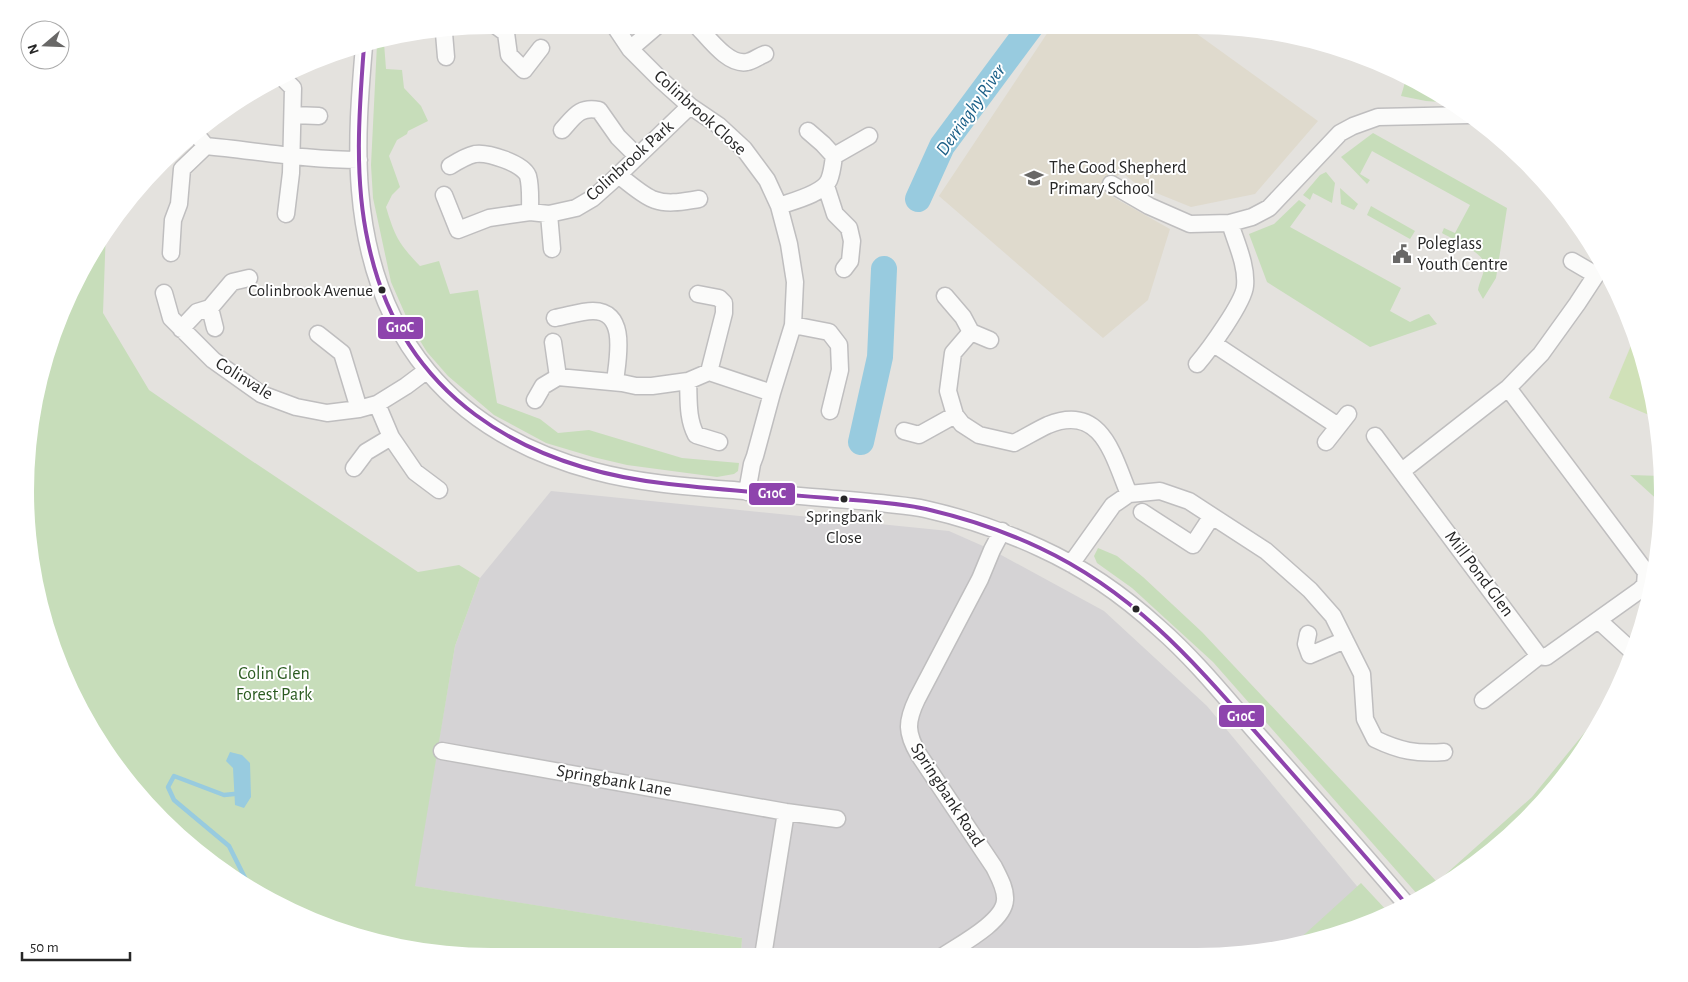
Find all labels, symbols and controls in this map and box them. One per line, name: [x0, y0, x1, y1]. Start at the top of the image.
north arrow: [20, 20, 70, 70]
text: N: [25, 42, 42, 56]
water label: Derriaghy River: [933, 60, 1010, 159]
street label: Colinbrook Close: [650, 67, 750, 159]
street label: Colinbrook Park: [583, 117, 678, 205]
place label: The Good Shepherd Primary School: [1049, 159, 1187, 198]
school or university icon: The Good Shepherd Primary School: [1023, 167, 1045, 189]
place label: Poleglass Youth Centre: [1417, 235, 1508, 274]
public building icon: Poleglass Youth Centre: [1391, 243, 1413, 265]
place label: Colinbrook Avenue: [248, 282, 373, 299]
marker: Colinbrook Avenue: [377, 285, 387, 295]
line badge: G10C: [377, 316, 424, 340]
text: G10C: [386, 321, 415, 335]
street label: Colinvale: [212, 354, 276, 404]
line badge: G10C: [748, 482, 796, 506]
text: G10C: [758, 487, 787, 501]
marker: Springbank Close: [839, 494, 849, 504]
place label: Springbank Close: [806, 508, 882, 546]
street label: Mill Pond Glen: [1441, 528, 1517, 620]
unlabelled marker: [1131, 604, 1141, 614]
park label: Colin Glen Forest Park: [236, 665, 313, 704]
line badge: G10C: [1218, 704, 1265, 728]
text: G10C: [1227, 710, 1256, 724]
street label: Springbank Road: [907, 740, 987, 850]
street label: Springbank Lane: [555, 762, 673, 800]
scale bar: [22, 930, 130, 962]
text: 50 m: [30, 940, 59, 955]

